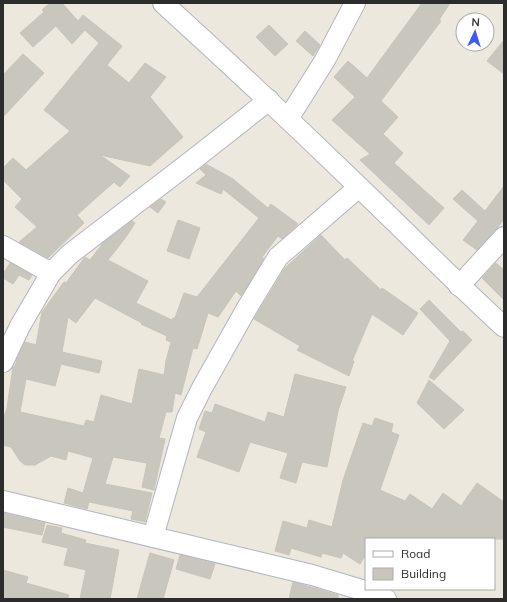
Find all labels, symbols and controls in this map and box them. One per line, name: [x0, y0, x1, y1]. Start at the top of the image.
north arrow: [455, 12, 495, 52]
text: N: [471, 15, 480, 29]
legend: [365, 538, 495, 590]
text: Road: [401, 546, 430, 561]
text: Building: [401, 566, 446, 581]

